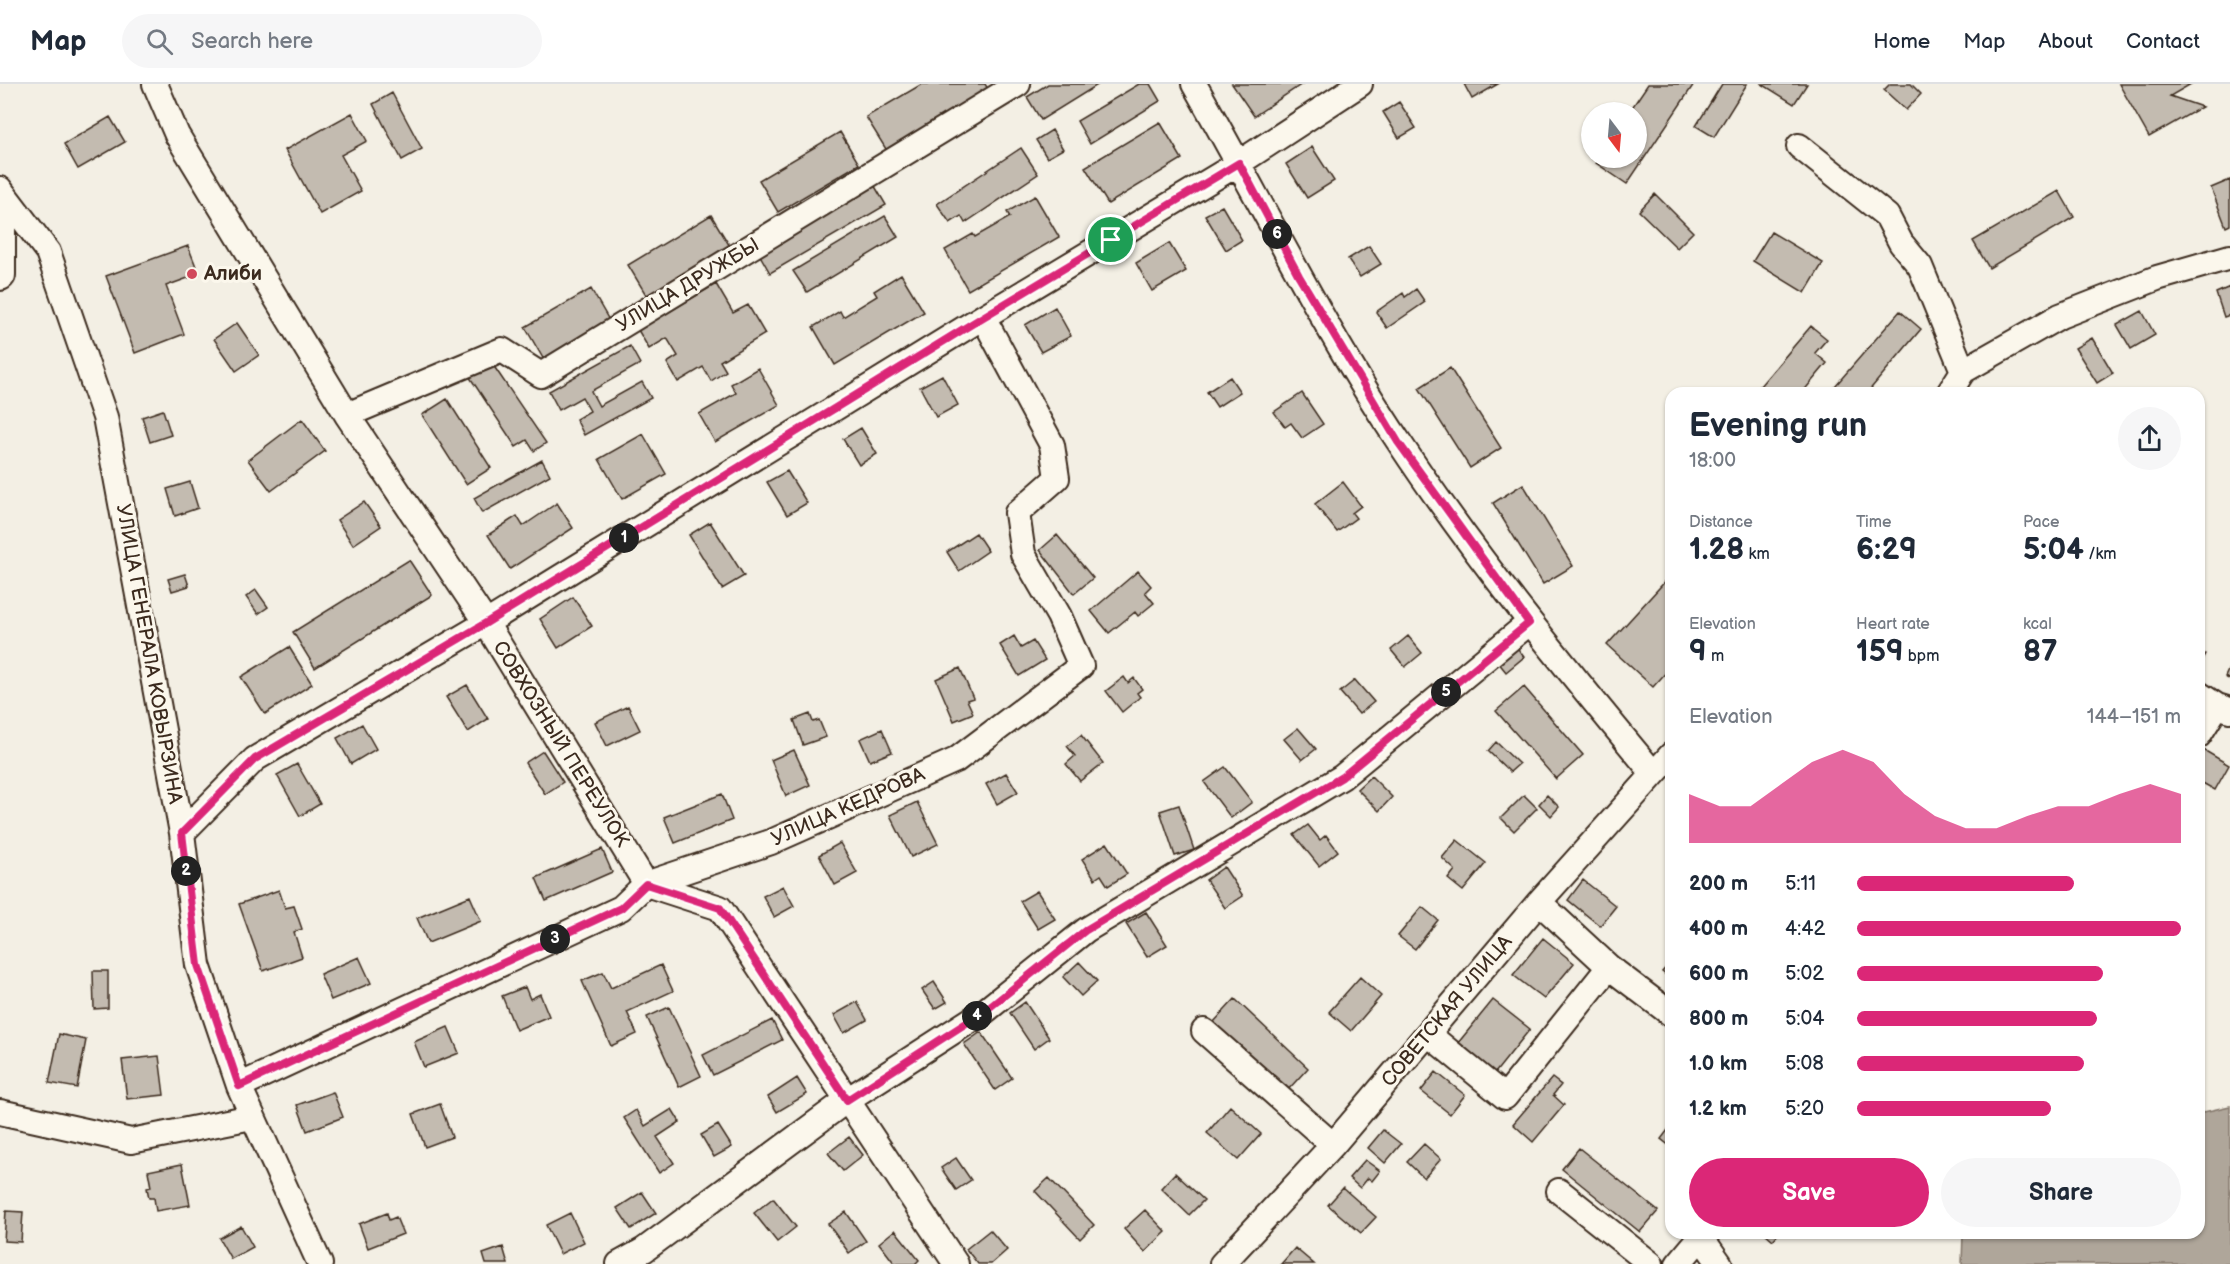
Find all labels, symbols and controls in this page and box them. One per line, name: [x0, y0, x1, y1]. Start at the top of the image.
search box: [122, 14, 542, 68]
text: Map: [30, 25, 86, 58]
icon: search: [143, 25, 176, 58]
text: Search here: [191, 28, 313, 55]
text: Home: [1873, 29, 1930, 54]
text: Map: [1963, 29, 2005, 54]
text: About: [2038, 29, 2093, 54]
text: Contact: [2126, 29, 2200, 54]
north arrow: [1581, 102, 1647, 168]
map controls: [1581, 102, 1647, 168]
pin: [1085, 214, 1136, 265]
pin: 6: [1262, 219, 1292, 249]
icon: arrive: [1094, 223, 1127, 256]
text: 6: [1272, 224, 1282, 243]
street label: УЛИЦА ДРУЖБЫ: [612, 233, 764, 337]
place label: Алиби: [203, 262, 262, 286]
marker: Алиби: [185, 267, 199, 281]
text: Evening run: [1689, 406, 1867, 446]
button: share: [2118, 407, 2181, 470]
text: 18:00: [1689, 449, 1736, 473]
street label: УЛИЦА ГЕНЕРАЛА КОВЫРЗИНА: [111, 502, 187, 807]
text: Distance: [1689, 513, 1753, 532]
text: Time: [1856, 513, 1891, 532]
text: Pace: [2023, 513, 2059, 532]
pin: 1: [609, 523, 639, 553]
text: 1: [621, 528, 627, 547]
text: 1.28: [1689, 532, 1744, 568]
text: 6:29: [1856, 532, 1917, 568]
text: 5:04: [2023, 532, 2084, 568]
text: km: [1744, 545, 1770, 564]
text: /km: [2084, 545, 2117, 564]
text: Elevation: [1689, 615, 1756, 634]
text: Heart rate: [1856, 615, 1930, 634]
text: kcal: [2023, 615, 2052, 634]
text: 9: [1689, 634, 1707, 670]
text: 159: [1856, 634, 1904, 670]
text: 87: [2023, 634, 2058, 670]
street label: СОВХОЗНЫЙ ПЕРЕУЛОК: [488, 637, 634, 851]
text: m: [1707, 647, 1724, 666]
text: bpm: [1904, 647, 1939, 666]
pin: 5: [1431, 677, 1461, 707]
text: 5: [1441, 682, 1451, 701]
text: Elevation: [1689, 705, 1772, 729]
text: 144–151 m: [2087, 705, 2181, 729]
street label: УЛИЦА КЕДРОВА: [768, 762, 929, 852]
pin: 2: [171, 856, 201, 886]
text: 2: [181, 861, 191, 880]
text: 200 m: [1689, 872, 1748, 896]
text: 5:11: [1785, 872, 1816, 896]
text: 400 m: [1689, 917, 1748, 941]
text: 4:42: [1785, 917, 1825, 941]
pin: 3: [540, 924, 570, 954]
text: 3: [550, 929, 560, 948]
street label: СОВЕТСКАЯ УЛИЦА: [1377, 930, 1518, 1092]
text: 600 m: [1689, 962, 1749, 986]
text: 5:02: [1785, 962, 1824, 986]
pin: 4: [962, 1001, 992, 1031]
text: 4: [972, 1006, 982, 1025]
text: 800 m: [1689, 1007, 1748, 1031]
text: 5:04: [1785, 1007, 1824, 1031]
text: 1.0 km: [1689, 1052, 1747, 1076]
text: 5:08: [1785, 1052, 1824, 1076]
text: 1.2 km: [1689, 1097, 1747, 1121]
text: 5:20: [1785, 1097, 1824, 1121]
button: Save: [1689, 1158, 1929, 1227]
button: Share: [1941, 1158, 2181, 1227]

